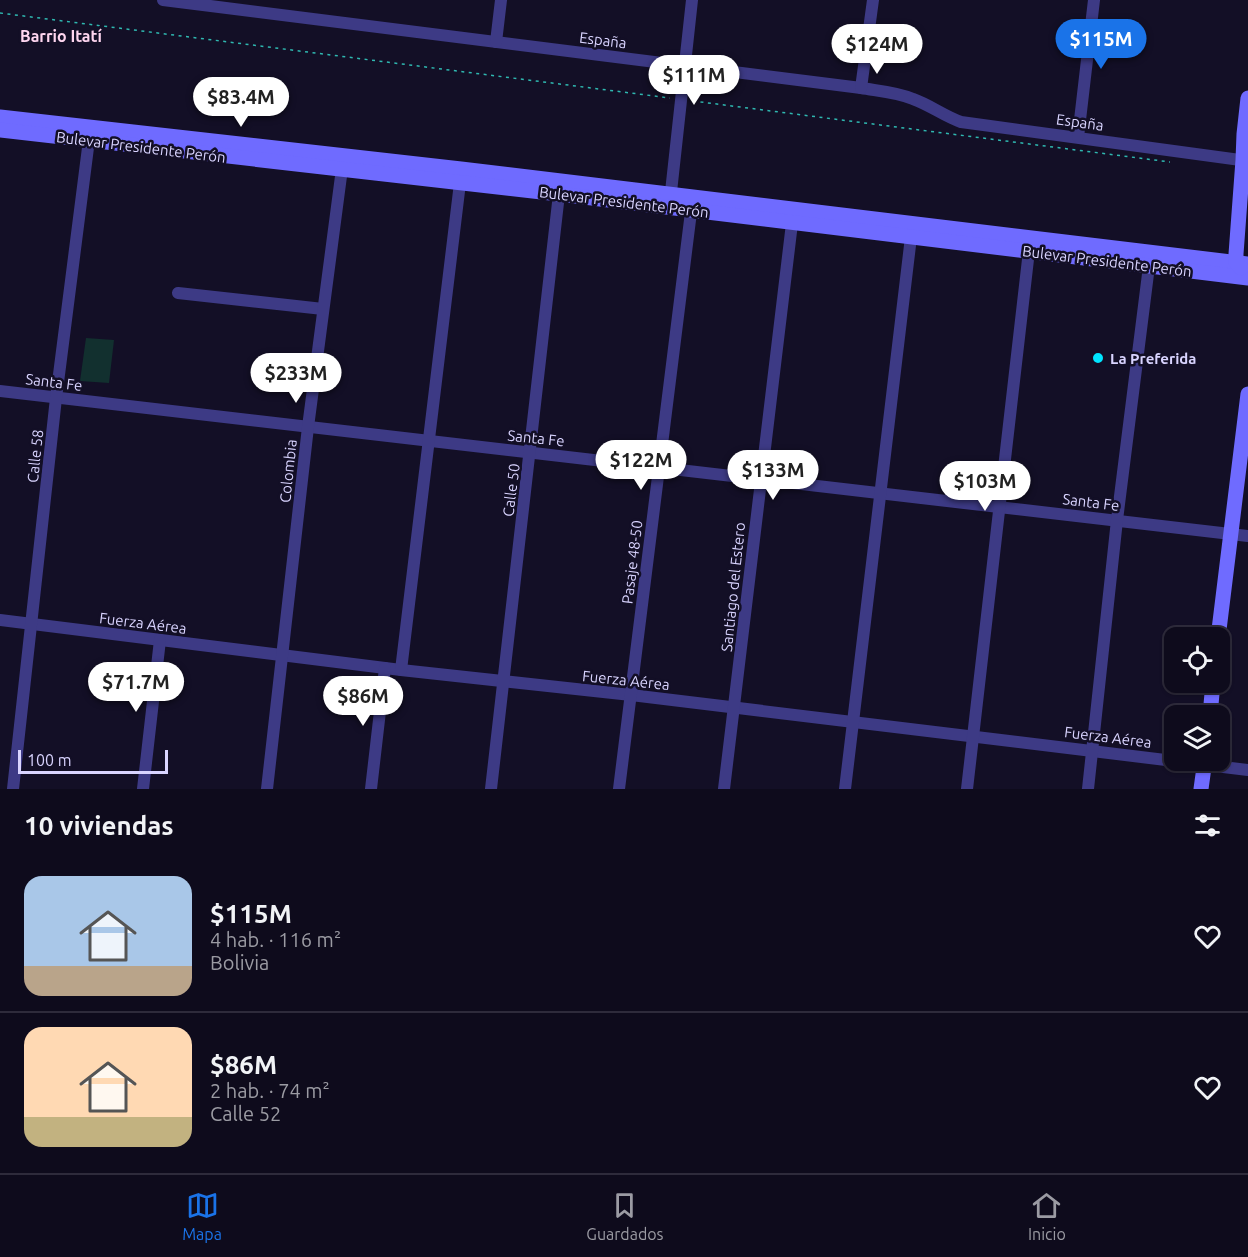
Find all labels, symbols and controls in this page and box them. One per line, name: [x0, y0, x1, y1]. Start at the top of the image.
pin: $115M: [1059, 19, 1143, 70]
pin: $124M: [835, 24, 919, 75]
district label: Barrio Itatí: [20, 27, 102, 45]
text: $115M: [1070, 27, 1132, 50]
street label: España: [578, 29, 628, 51]
text: $124M: [846, 32, 908, 55]
pin: $111M: [652, 55, 736, 106]
text: $111M: [663, 63, 725, 86]
pin: $83.4M: [192, 77, 290, 128]
text: $83.4M: [207, 85, 275, 108]
street label: España: [1055, 110, 1105, 134]
street label: Bulevar Presidente Perón: [55, 128, 227, 166]
street label: Bulevar Presidente Perón: [538, 183, 710, 221]
street label: Bulevar Presidente Perón: [1021, 242, 1193, 280]
place label: La Preferida: [1110, 350, 1196, 367]
marker: La Preferida: [1091, 351, 1105, 365]
pin: $233M: [254, 353, 338, 404]
text: $233M: [265, 361, 327, 384]
street label: Santa Fe: [25, 370, 83, 394]
street label: Santa Fe: [507, 427, 565, 449]
street label: Calle 58: [24, 429, 46, 483]
street label: Colombia: [276, 438, 300, 504]
pin: $122M: [599, 440, 683, 491]
text: $122M: [610, 448, 672, 471]
pin: $133M: [731, 450, 815, 501]
text: $133M: [742, 458, 804, 481]
pin: $103M: [943, 461, 1027, 512]
street label: Calle 50: [499, 462, 523, 518]
text: $103M: [954, 469, 1016, 492]
street label: Santa Fe: [1062, 490, 1120, 514]
street label: Pasaje 48-50: [618, 519, 646, 605]
street label: Santiago del Estero: [718, 521, 748, 653]
street label: Fuerza Aérea: [98, 609, 188, 637]
map controls: [1164, 627, 1230, 771]
button: locate: [1164, 627, 1230, 693]
pin: $71.7M: [87, 662, 185, 713]
street label: Fuerza Aérea: [581, 667, 671, 693]
text: $71.7M: [102, 670, 170, 693]
pin: $86M: [327, 676, 399, 727]
text: $86M: [337, 684, 389, 707]
button: layers: [1164, 705, 1230, 771]
street label: Fuerza Aérea: [1063, 723, 1153, 751]
scale bar: [18, 747, 168, 774]
text: 100 m: [27, 751, 72, 769]
icon: filters: [1191, 809, 1224, 842]
text: 10 viviendas: [24, 811, 174, 840]
text: $115M: [210, 899, 292, 928]
icon: home: [72, 900, 144, 972]
icon: heart: [1191, 920, 1224, 953]
text: 4 hab. · 116 m²: [210, 928, 341, 951]
text: Bolivia: [210, 951, 269, 974]
text: $86M: [210, 1050, 277, 1079]
icon: home: [72, 1051, 144, 1123]
icon: heart: [1191, 1071, 1224, 1104]
text: 2 hab. · 74 m²: [210, 1079, 330, 1102]
text: Calle 52: [210, 1102, 281, 1125]
tab: Mapa: [182, 1189, 222, 1243]
tab: Guardados: [586, 1189, 664, 1243]
tab: Inicio: [1028, 1189, 1066, 1243]

